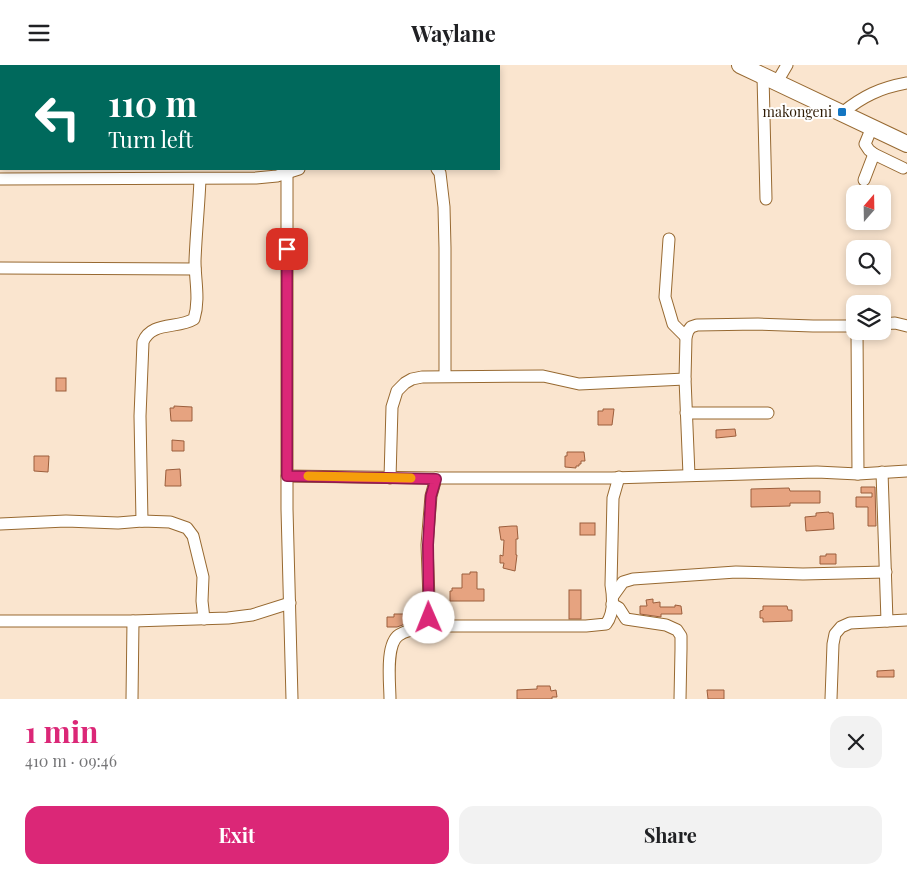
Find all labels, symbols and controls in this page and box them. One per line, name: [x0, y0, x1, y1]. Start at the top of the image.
text: Waylane: [411, 18, 496, 48]
icon: menu: [25, 19, 53, 47]
icon: person: [854, 19, 882, 47]
text: 110 m: [108, 79, 197, 126]
icon: left: [25, 85, 90, 150]
place label: makongeni: [763, 102, 832, 121]
marker: makongeni: [836, 106, 848, 118]
text: Turn left: [108, 124, 193, 154]
north arrow: [846, 185, 891, 230]
map controls: [846, 185, 891, 340]
pin: [266, 228, 308, 270]
icon: arrive: [273, 235, 301, 263]
button: search: [846, 240, 891, 285]
button: layers: [846, 295, 891, 340]
position arrow: [402, 591, 454, 643]
text: 1 min: [25, 711, 99, 751]
button: close: [830, 716, 882, 768]
text: 410 m · 09:46: [25, 750, 117, 771]
button: Exit: [25, 806, 449, 864]
button: Share: [459, 806, 882, 864]

